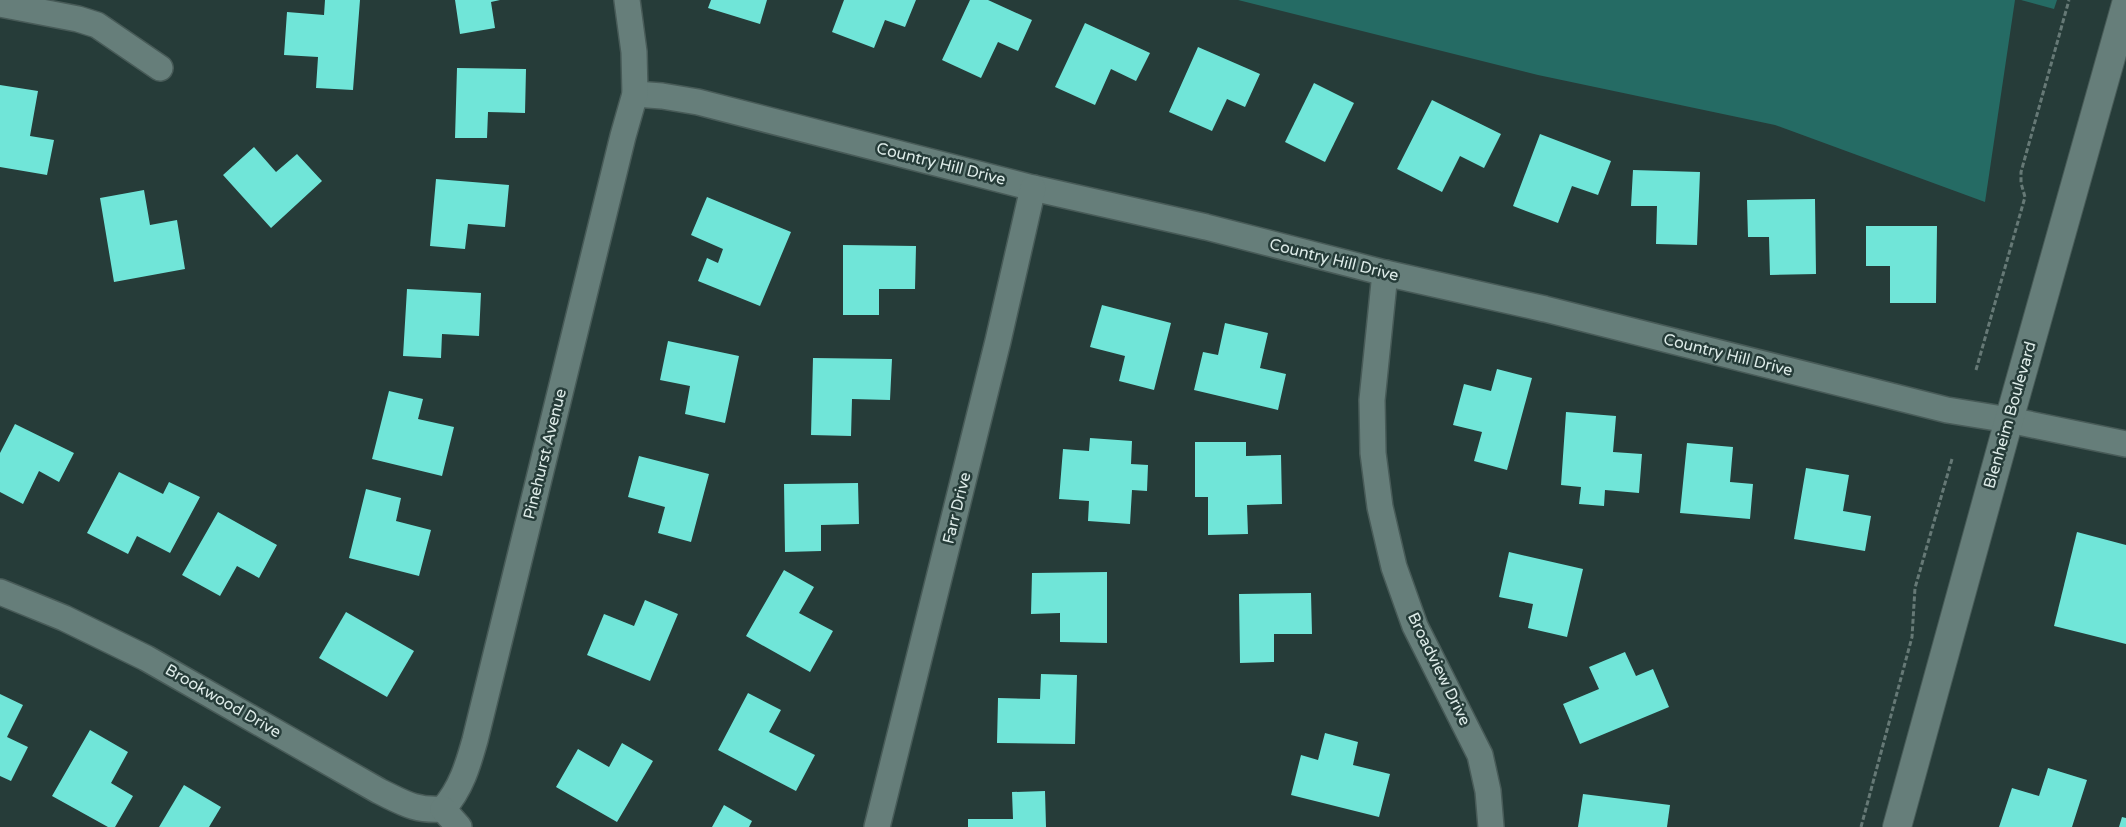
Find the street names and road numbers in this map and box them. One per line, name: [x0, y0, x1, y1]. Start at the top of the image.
street label: Country Hill Drive: [874, 138, 1008, 190]
street label: Country Hill Drive: [1267, 234, 1401, 286]
street label: Country Hill Drive: [1661, 329, 1795, 381]
street label: Blenheim Boulevard: [1979, 339, 2041, 491]
street label: Pinehurst Avenue: [519, 387, 571, 521]
street label: Farr Drive: [938, 470, 976, 546]
street label: Broadview Drive: [1403, 609, 1475, 729]
street label: Brookwood Drive: [161, 660, 285, 742]

